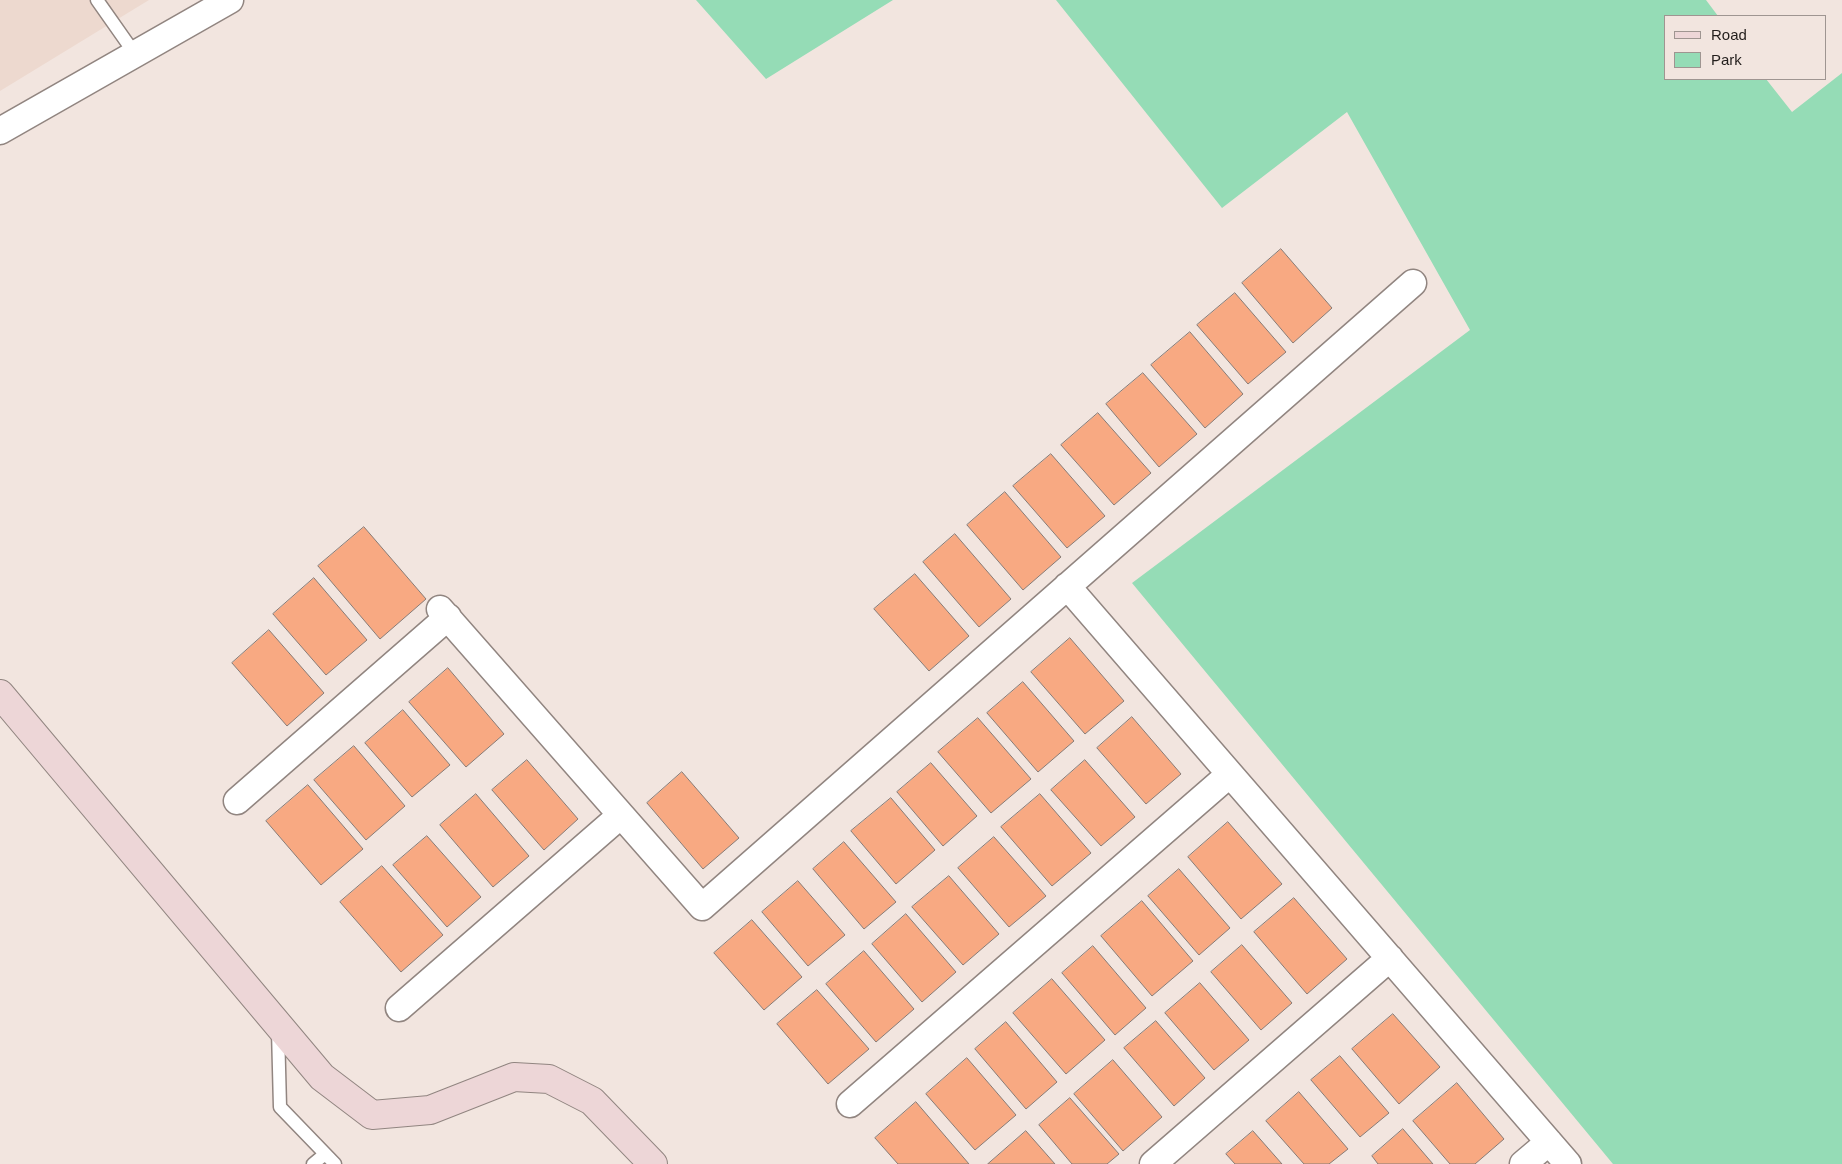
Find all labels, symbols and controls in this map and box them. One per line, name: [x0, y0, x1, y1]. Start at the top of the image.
legend: [1664, 15, 1827, 80]
text: Road: [1711, 26, 1747, 43]
text: Park: [1711, 51, 1742, 68]

